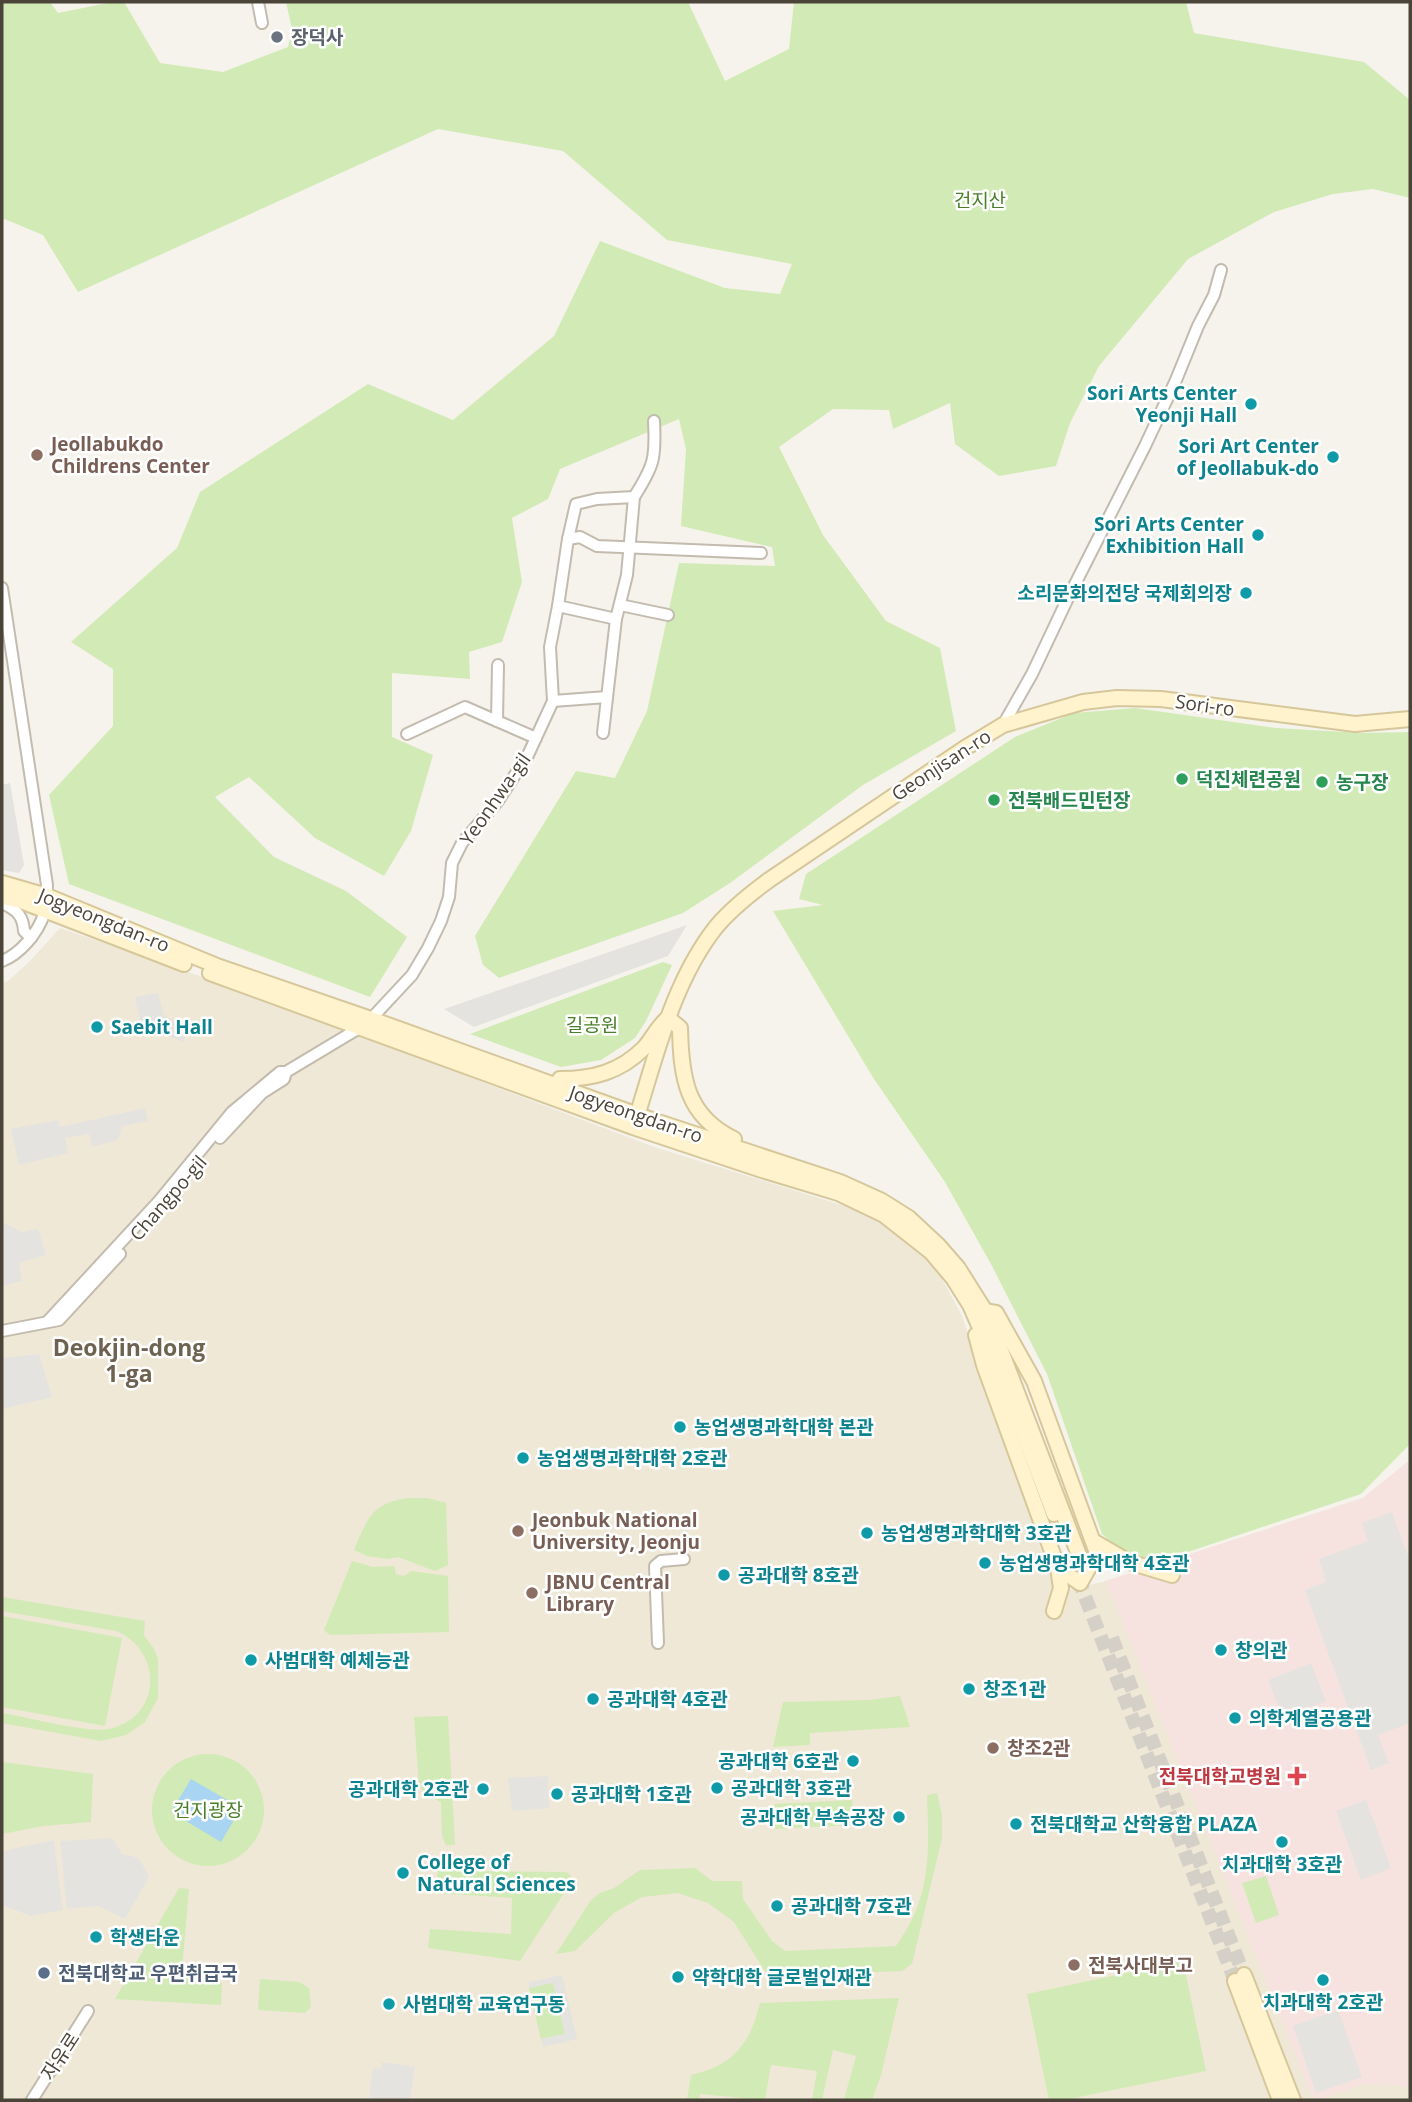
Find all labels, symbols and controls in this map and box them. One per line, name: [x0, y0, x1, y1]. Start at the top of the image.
place label: 장덕사: [291, 24, 344, 50]
marker: 장덕사: [269, 29, 285, 45]
park label: 건지산: [954, 187, 1006, 213]
place label: Sori Arts Center Yeonji Hall: [1087, 380, 1237, 428]
marker: Sori Arts Center Yeonji Hall: [1243, 396, 1259, 412]
place label: Jeollabukdo Childrens Center: [49, 431, 210, 479]
place label: Sori Art Center of Jeollabuk-do: [1176, 433, 1319, 481]
marker: Jeollabukdo Childrens Center: [29, 447, 45, 463]
marker: Sori Art Center of Jeollabuk-do: [1325, 449, 1341, 465]
place label: Sori Arts Center Exhibition Hall: [1094, 511, 1244, 559]
marker: Sori Arts Center Exhibition Hall: [1250, 527, 1266, 543]
place label: 소리문화의전당 국제회의장: [1017, 580, 1232, 606]
marker: 소리문화의전당 국제회의장: [1238, 585, 1254, 601]
street label: Sori-ro: [1174, 688, 1236, 722]
street label: Geonjisan-ro: [886, 723, 996, 807]
street label: Yeonhwa-gil: [454, 748, 536, 850]
place label: 덕진체련공원: [1196, 766, 1301, 792]
place label: 농구장: [1336, 769, 1388, 795]
marker: 덕진체련공원: [1174, 771, 1190, 787]
marker: 농구장: [1314, 774, 1330, 790]
place label: 전북배드민턴장: [1008, 787, 1130, 813]
marker: 전북배드민턴장: [986, 792, 1002, 808]
street label: Jogyeongdan-ro: [33, 881, 174, 958]
park label: 길공원: [566, 1012, 618, 1038]
place label: Saebit Hall: [111, 1014, 213, 1040]
marker: Saebit Hall: [89, 1019, 105, 1035]
street label: Jogyeongdan-ro: [564, 1078, 706, 1149]
street label: Changpo-gil: [124, 1150, 212, 1246]
district label: Deokjin-dong 1-ga: [53, 1331, 205, 1389]
place label: 농업생명과학대학 본관: [694, 1414, 874, 1440]
marker: 농업생명과학대학 본관: [672, 1419, 688, 1435]
place label: 농업생명과학대학 2호관: [537, 1445, 728, 1471]
marker: 농업생명과학대학 2호관: [515, 1450, 531, 1466]
place label: Jeonbuk National University, Jeonju: [530, 1507, 700, 1555]
place label: 농업생명과학대학 3호관: [881, 1520, 1072, 1546]
marker: Jeonbuk National University, Jeonju: [510, 1523, 526, 1539]
marker: 농업생명과학대학 3호관: [859, 1525, 875, 1541]
place label: 농업생명과학대학 4호관: [999, 1550, 1190, 1576]
marker: 농업생명과학대학 4호관: [977, 1555, 993, 1571]
place label: 공과대학 8호관: [738, 1562, 859, 1588]
marker: 공과대학 8호관: [716, 1567, 732, 1583]
place label: JBNU Central Library: [544, 1569, 670, 1617]
marker: JBNU Central Library: [524, 1585, 540, 1601]
place label: 창의관: [1235, 1637, 1288, 1663]
marker: 창의관: [1213, 1642, 1229, 1658]
place label: 사범대학 예체능관: [265, 1647, 410, 1673]
marker: 사범대학 예체능관: [243, 1652, 259, 1668]
place label: 창조1관: [983, 1676, 1047, 1702]
marker: 창조1관: [961, 1681, 977, 1697]
place label: 공과대학 4호관: [607, 1686, 728, 1712]
marker: 공과대학 4호관: [585, 1691, 601, 1707]
place label: 의학계열공용관: [1249, 1705, 1372, 1731]
marker: 의학계열공용관: [1227, 1710, 1243, 1726]
place label: 창조2관: [1007, 1735, 1071, 1761]
marker: 창조2관: [985, 1740, 1001, 1756]
place label: 공과대학 6호관: [718, 1748, 840, 1774]
marker: 공과대학 6호관: [845, 1753, 861, 1769]
place label: 전북대학교병원: [1159, 1763, 1281, 1789]
marker: 전북대학교병원: [1287, 1766, 1307, 1786]
place label: 공과대학 3호관: [731, 1775, 852, 1801]
place label: 공과대학 2호관: [348, 1776, 470, 1802]
marker: 공과대학 3호관: [709, 1780, 725, 1796]
marker: 공과대학 2호관: [475, 1781, 491, 1797]
place label: 공과대학 1호관: [571, 1781, 692, 1807]
marker: 공과대학 1호관: [549, 1786, 565, 1802]
park label: 건지광장: [173, 1797, 243, 1823]
place label: 공과대학 부속공장: [740, 1804, 885, 1830]
marker: 공과대학 부속공장: [891, 1809, 907, 1825]
place label: 전북대학교 산학융합 PLAZA: [1030, 1811, 1258, 1837]
marker: 전북대학교 산학융합 PLAZA: [1008, 1816, 1024, 1832]
marker: 치과대학 3호관: [1274, 1834, 1290, 1850]
place label: College of Natural Sciences: [417, 1849, 576, 1897]
place label: 치과대학 3호관: [1222, 1851, 1343, 1877]
marker: College of Natural Sciences: [395, 1865, 411, 1881]
place label: 공과대학 7호관: [791, 1893, 912, 1919]
marker: 공과대학 7호관: [769, 1898, 785, 1914]
place label: 학생타운: [110, 1924, 180, 1950]
marker: 학생타운: [88, 1929, 104, 1945]
place label: 전북사대부고: [1088, 1952, 1193, 1978]
marker: 전북사대부고: [1066, 1957, 1082, 1973]
place label: 전북대학교 우편취급국: [58, 1960, 238, 1986]
place label: 약학대학 글로벌인재관: [692, 1964, 872, 1990]
marker: 전북대학교 우편취급국: [36, 1965, 52, 1981]
marker: 약학대학 글로벌인재관: [670, 1969, 686, 1985]
marker: 치과대학 2호관: [1315, 1972, 1331, 1988]
place label: 치과대학 2호관: [1263, 1989, 1384, 2015]
place label: 사범대학 교육연구동: [403, 1991, 565, 2017]
marker: 사범대학 교육연구동: [381, 1996, 397, 2012]
street label: 자유로: [35, 2027, 85, 2085]

